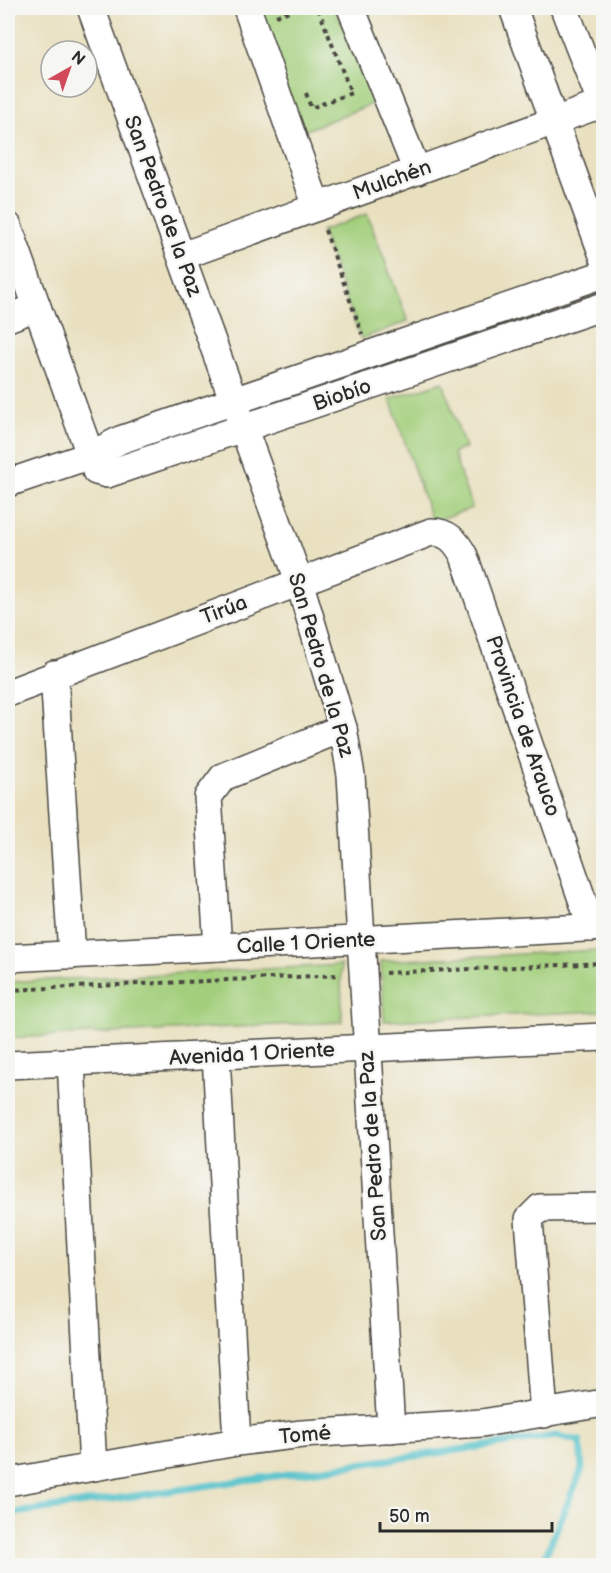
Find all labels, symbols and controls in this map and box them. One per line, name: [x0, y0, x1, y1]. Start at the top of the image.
north arrow: [39, 39, 99, 99]
text: N: [67, 48, 88, 70]
street label: San Pedro de la Paz: [119, 112, 208, 301]
street label: Mulchén: [349, 154, 435, 206]
street label: Biobío: [310, 373, 374, 417]
street label: San Pedro de la Paz: [283, 570, 360, 761]
street label: Tirúa: [197, 590, 251, 630]
street label: Provincia de Arauco: [480, 632, 566, 820]
street label: Calle 1 Oriente: [236, 927, 376, 959]
street label: Avenida 1 Oriente: [169, 1037, 335, 1071]
street label: San Pedro de la Paz: [354, 1049, 392, 1242]
street label: Tomé: [278, 1420, 333, 1450]
scale bar: [380, 1495, 552, 1533]
text: 50 m: [389, 1506, 430, 1527]

